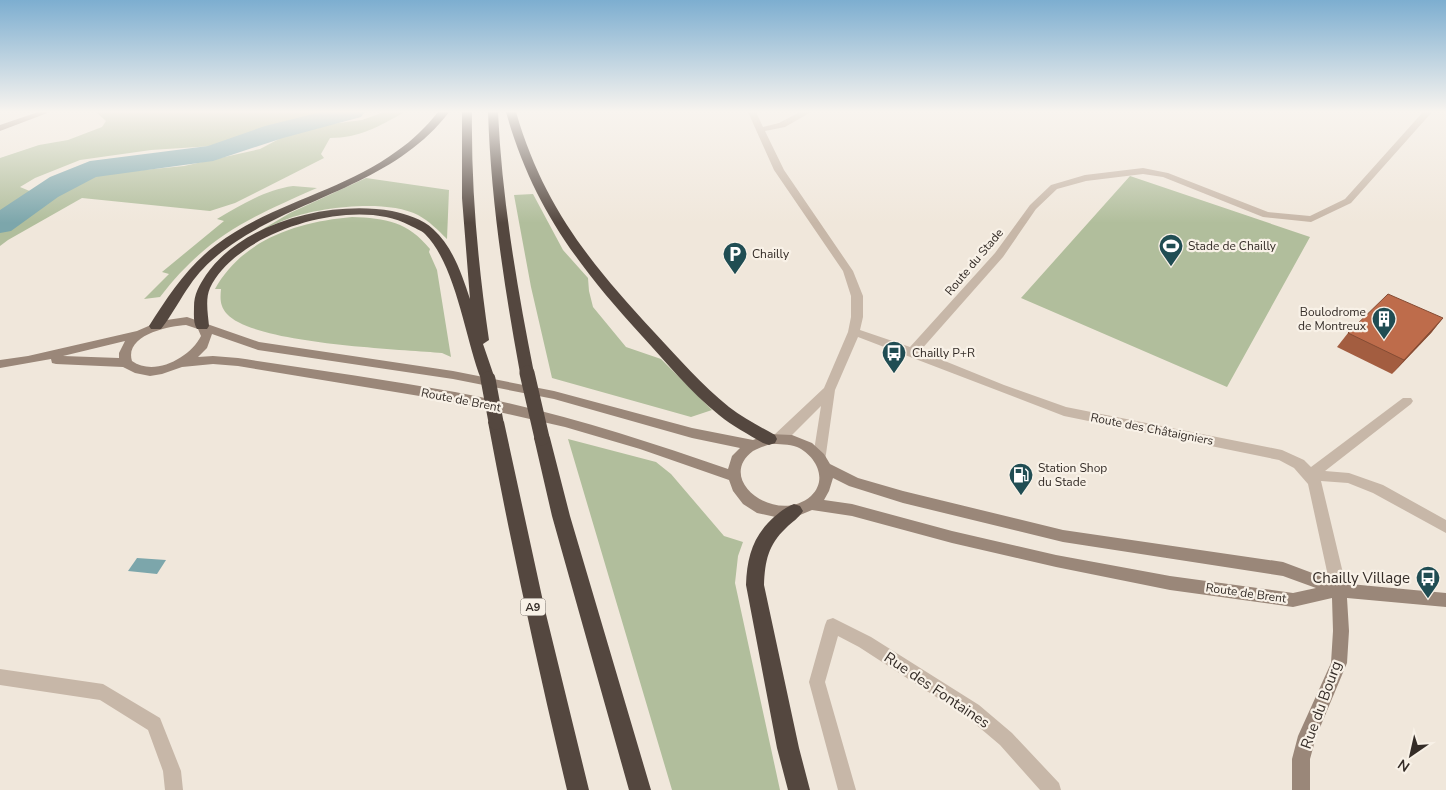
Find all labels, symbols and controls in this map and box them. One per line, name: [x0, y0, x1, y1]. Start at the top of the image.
street label: Route du Stade: [941, 225, 1007, 299]
sports icon: Stade de Chailly: [1158, 233, 1184, 267]
place label: Stade de Chailly: [1188, 238, 1277, 254]
parking icon: Chailly: [722, 241, 748, 275]
place label: Chailly: [752, 246, 790, 262]
place label: Boulodrome de Montreux: [1298, 304, 1367, 334]
building icon: Boulodrome de Montreux: [1371, 306, 1397, 340]
bus stop icon: Chailly P+R: [881, 340, 907, 374]
place label: Chailly P+R: [912, 345, 975, 361]
street label: Route de Brent: [420, 384, 503, 416]
street label: Route des Châtaigniers: [1089, 409, 1215, 449]
place label: Station Shop du Stade: [1038, 460, 1107, 490]
fuel station icon: Station Shop du Stade: [1008, 462, 1034, 496]
bus stop icon: Chailly Village: [1415, 565, 1441, 599]
place label: Chailly Village: [1312, 568, 1410, 588]
street label: Route de Brent: [1205, 579, 1288, 607]
road number: A9: [520, 598, 546, 616]
street label: Rue des Fontaines: [880, 647, 994, 733]
street label: Rue du Bourg: [1296, 658, 1346, 752]
north arrow: [1386, 730, 1436, 780]
text: N: [1394, 755, 1414, 776]

